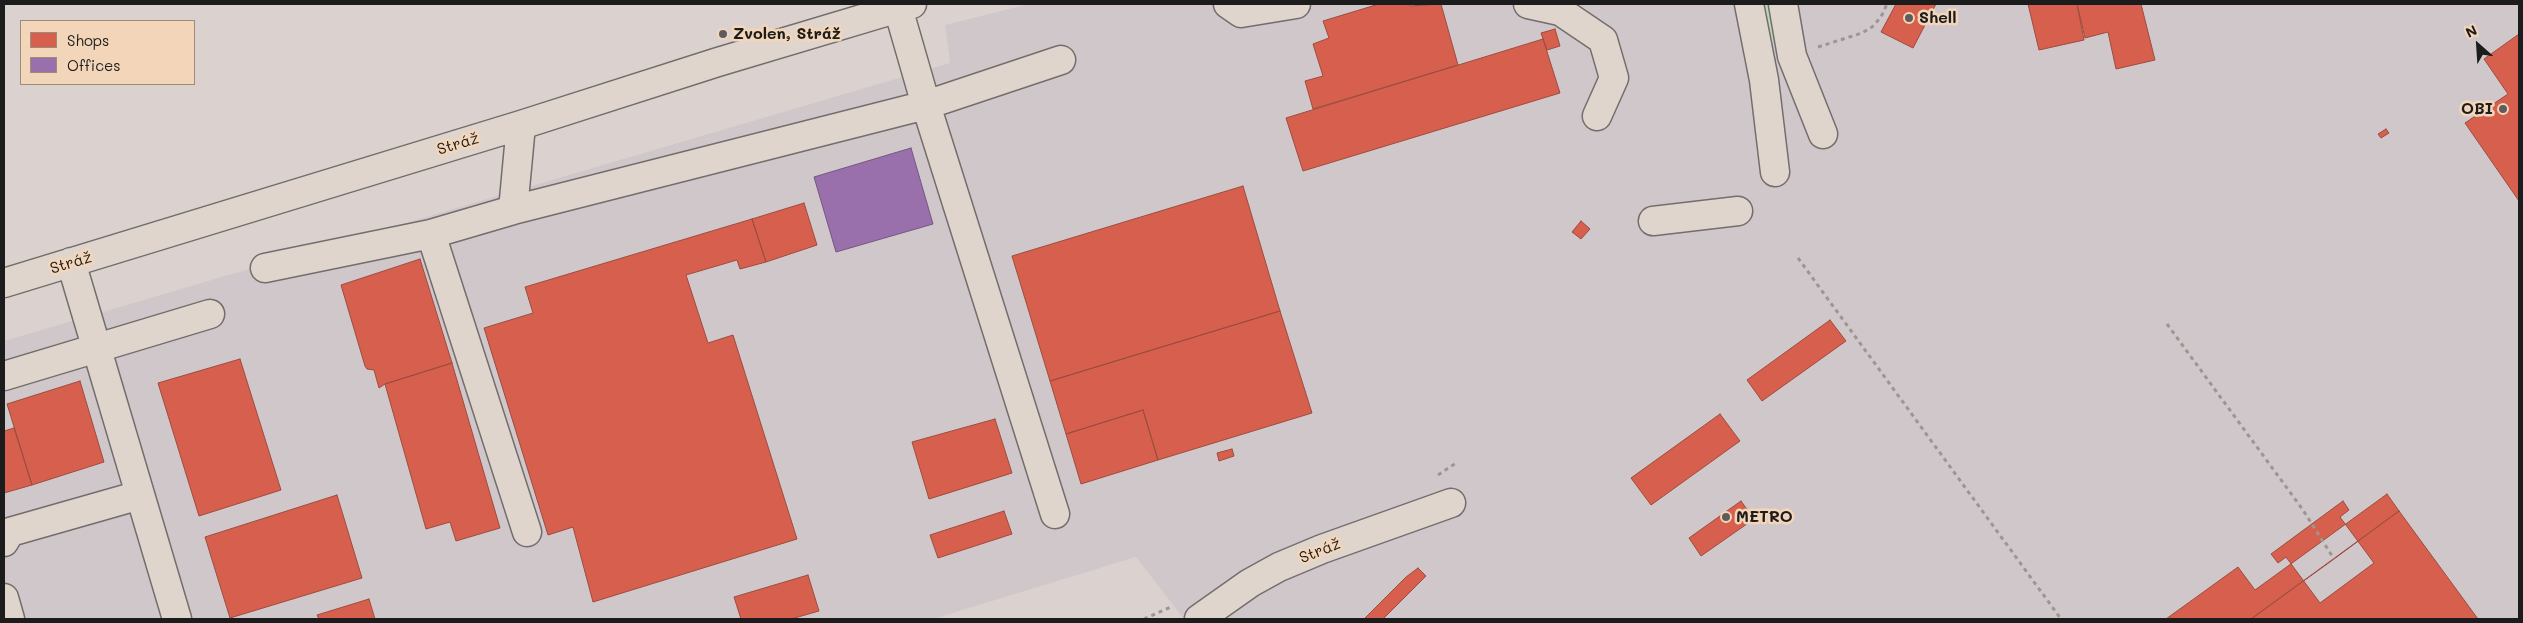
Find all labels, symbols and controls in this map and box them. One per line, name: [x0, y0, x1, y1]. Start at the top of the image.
place label: Shell: [1919, 8, 1956, 28]
marker: Shell: [1903, 12, 1915, 24]
legend: [20, 20, 195, 85]
north arrow: [2453, 20, 2503, 70]
text: N: [2462, 20, 2480, 42]
place label: Zvolen, Stráž: [733, 24, 841, 44]
marker: Zvolen, Stráž: [717, 28, 729, 40]
text: Shops: [67, 30, 109, 50]
text: Offices: [67, 55, 121, 75]
place label: OBI: [2461, 99, 2493, 119]
marker: OBI: [2497, 103, 2509, 115]
street label: Stráž: [435, 129, 481, 159]
street label: Stráž: [48, 248, 94, 278]
place label: METRO: [1736, 507, 1793, 527]
marker: METRO: [1720, 511, 1732, 523]
street label: Stráž: [1296, 534, 1344, 568]

